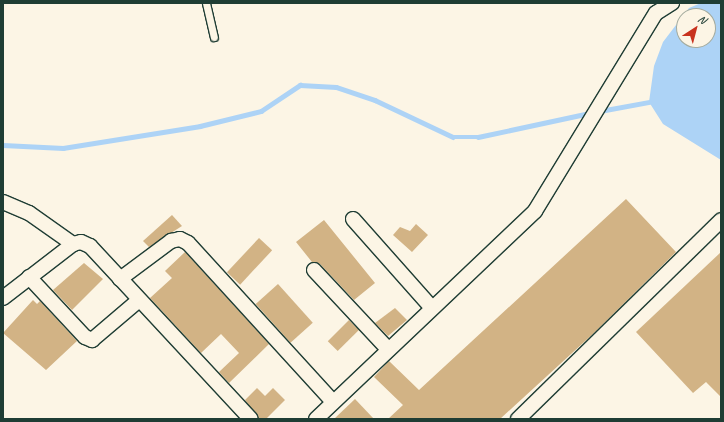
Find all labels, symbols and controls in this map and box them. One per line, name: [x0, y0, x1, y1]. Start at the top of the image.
north arrow: [676, 8, 716, 48]
text: N: [696, 11, 709, 27]

